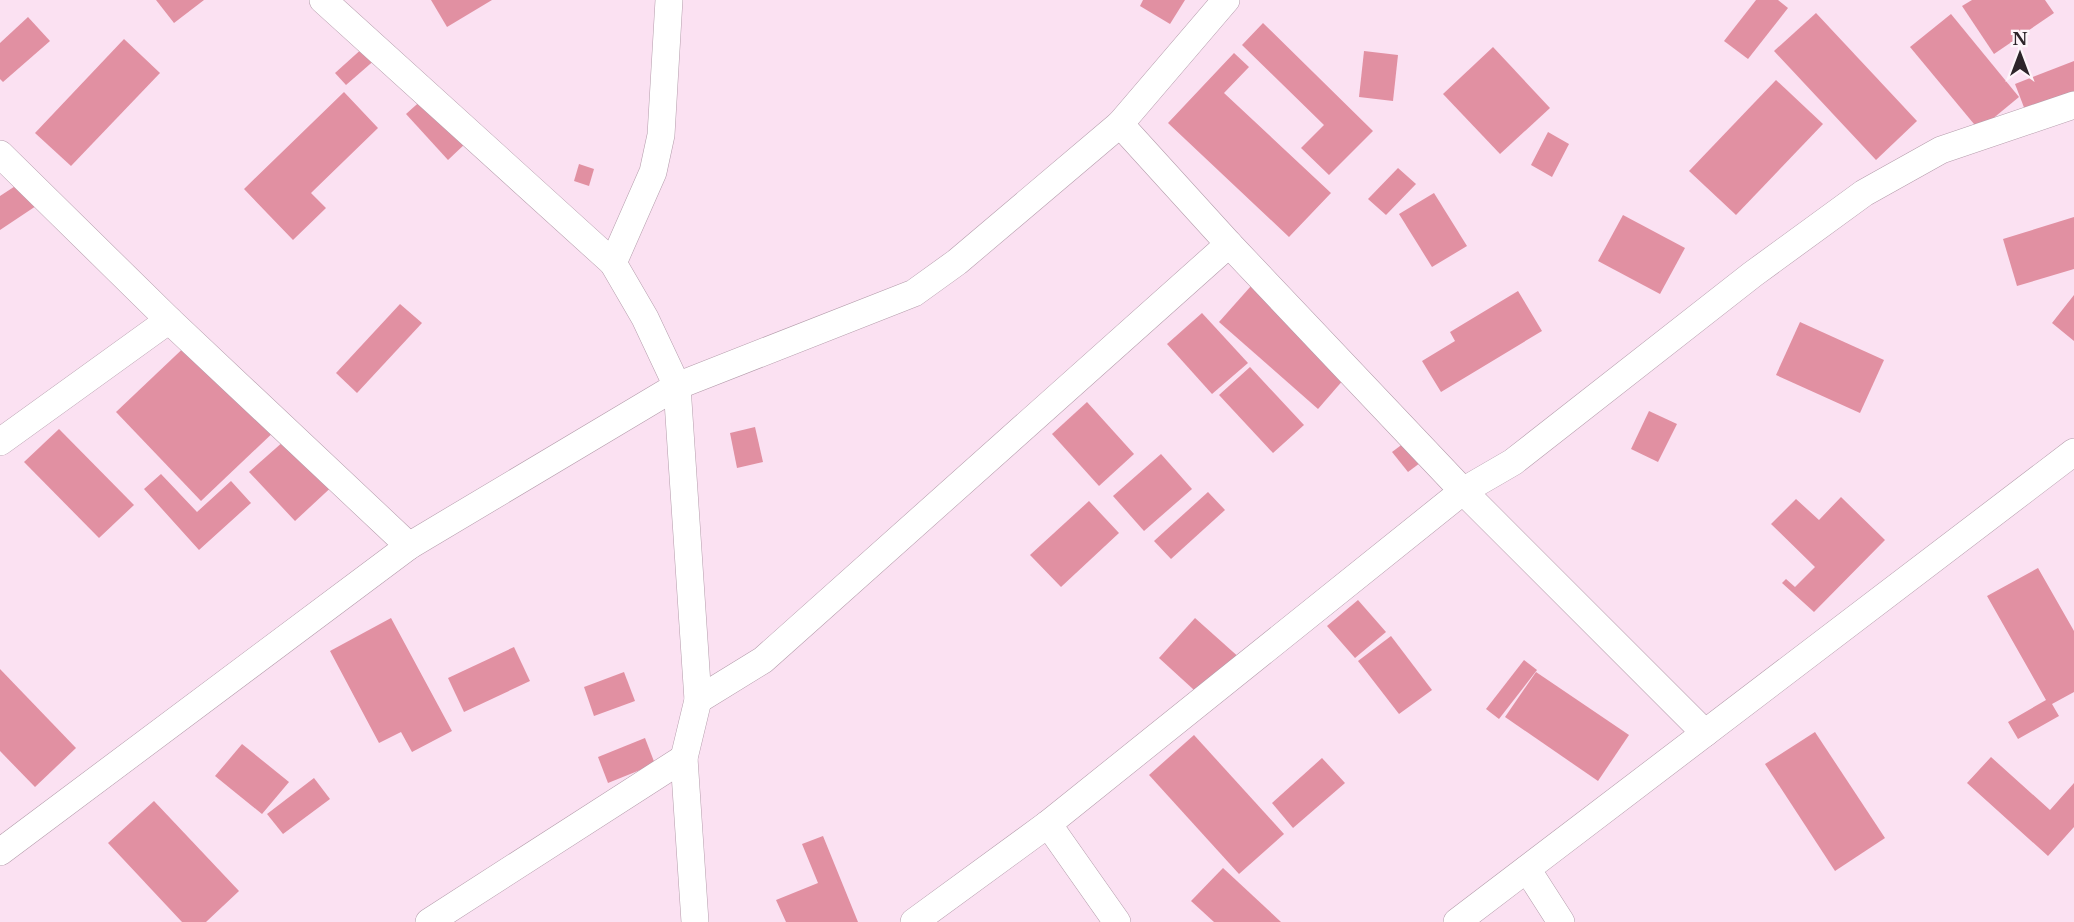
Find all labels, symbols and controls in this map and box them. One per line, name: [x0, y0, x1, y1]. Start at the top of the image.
north arrow: [1990, 24, 2050, 84]
text: N: [2012, 29, 2028, 49]

